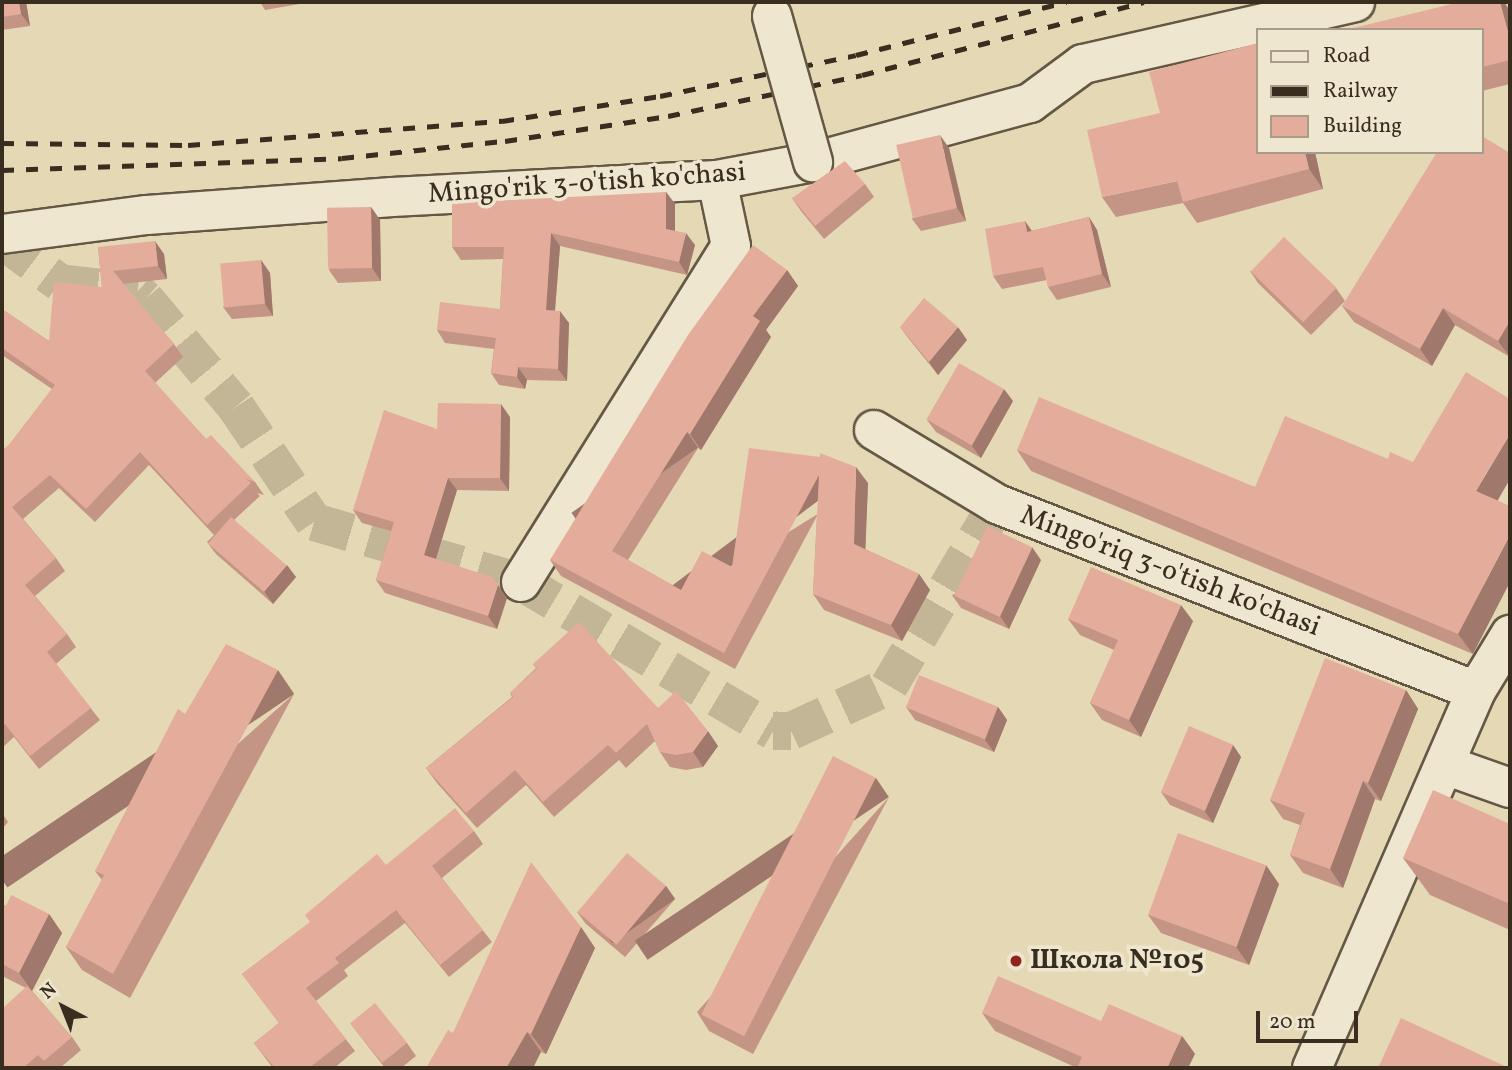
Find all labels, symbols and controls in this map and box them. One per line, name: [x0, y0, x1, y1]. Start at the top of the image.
legend: [1256, 28, 1484, 154]
text: Road: [1323, 42, 1370, 71]
text: Railway: [1323, 77, 1398, 106]
text: Building: [1323, 112, 1402, 141]
street label: Mingo'rik 3-o'tish ko'chasi: [427, 156, 747, 212]
street label: Mingo'riq 3-o'tish ko'chasi: [1015, 499, 1325, 645]
place label: Школа №105: [1030, 944, 1204, 978]
marker: Школа №105: [1008, 953, 1024, 969]
north arrow: [28, 972, 98, 1042]
text: N: [35, 977, 63, 1006]
scale bar: [1260, 996, 1362, 1040]
text: 20 m: [1269, 1008, 1315, 1037]

